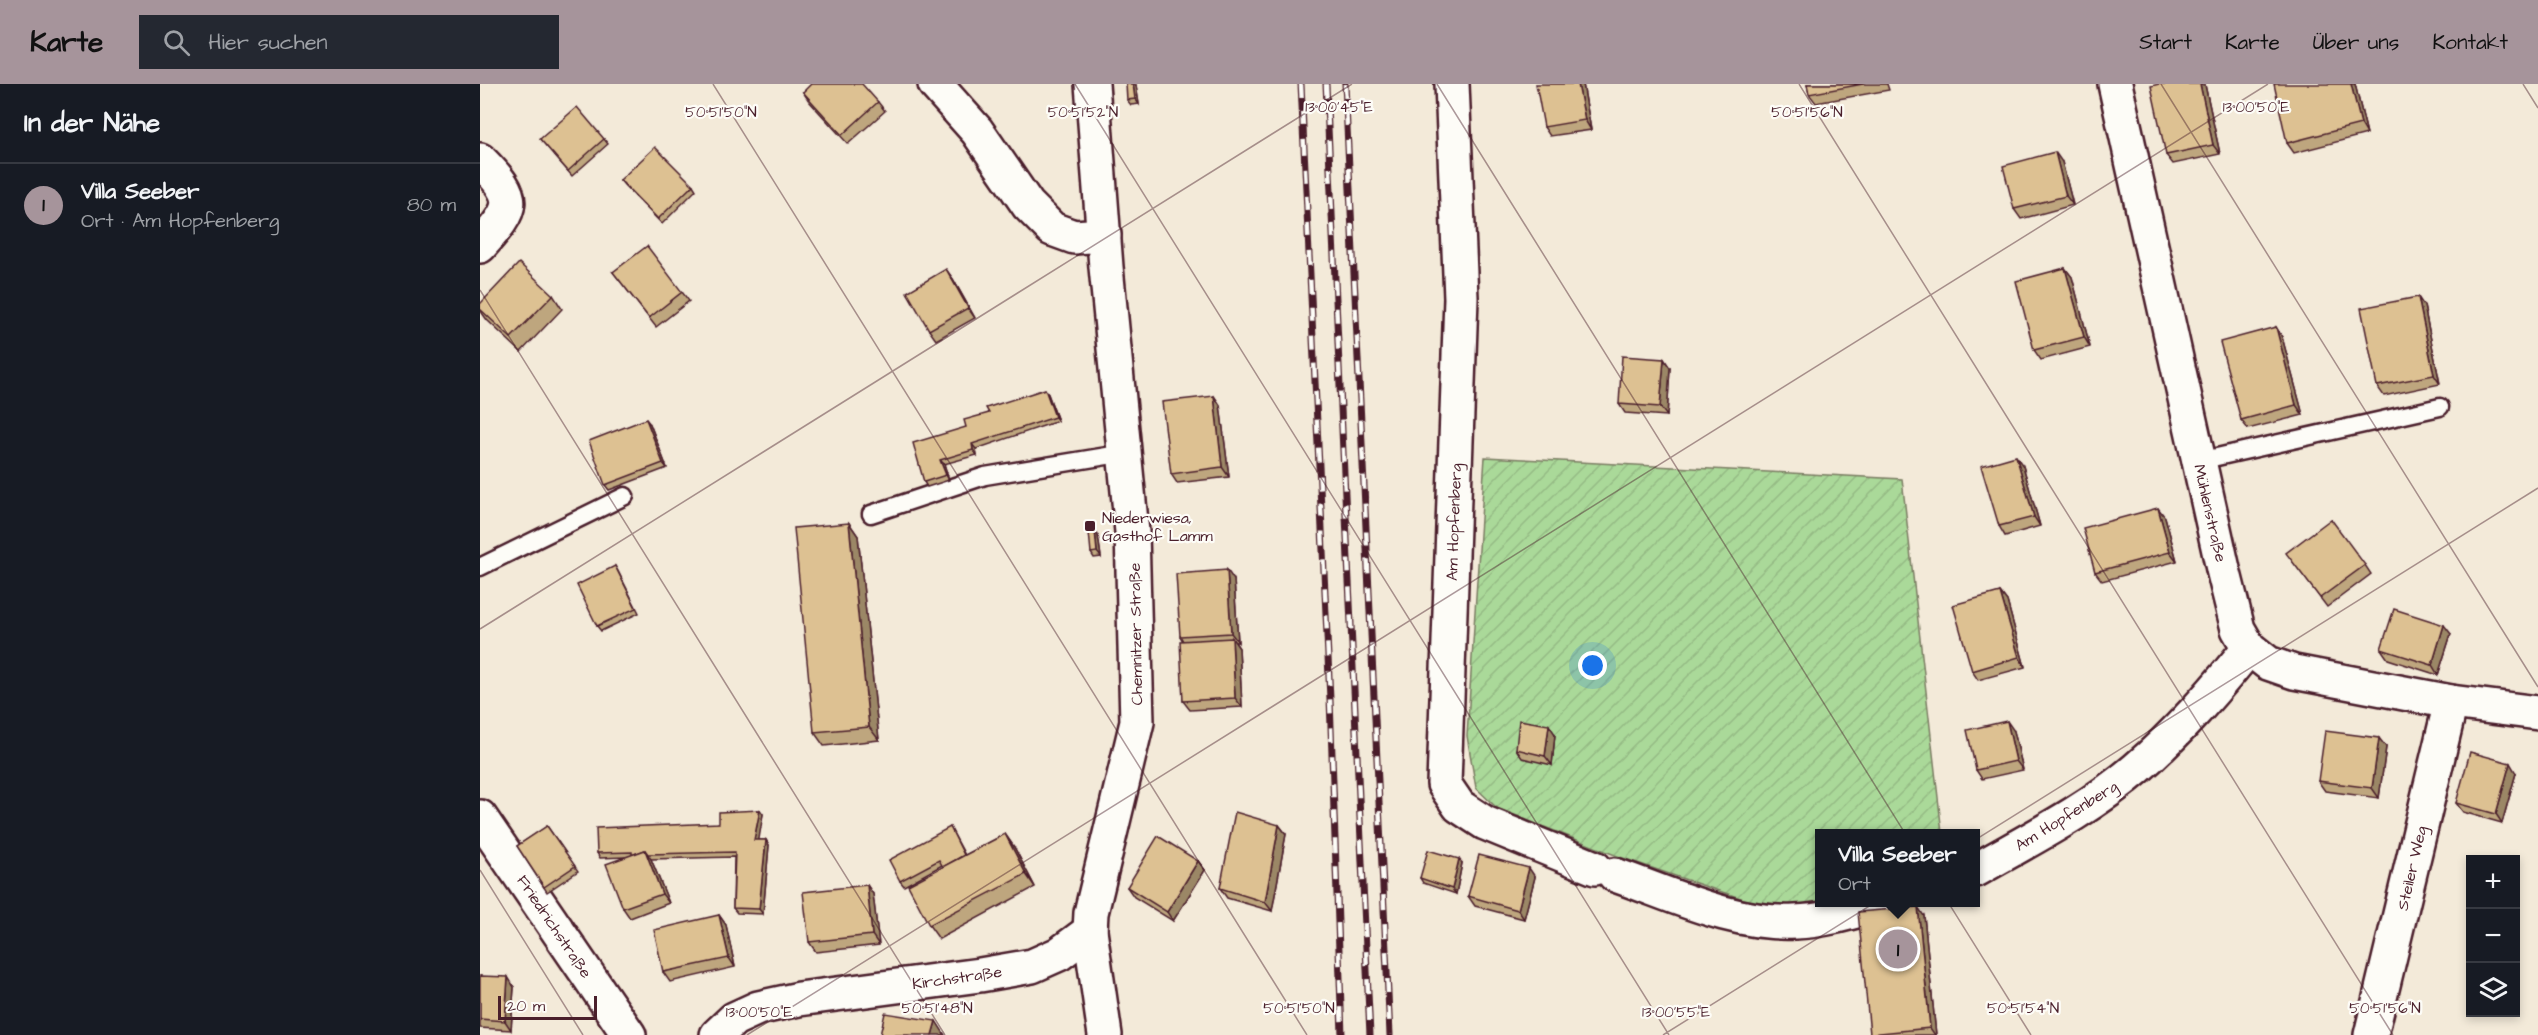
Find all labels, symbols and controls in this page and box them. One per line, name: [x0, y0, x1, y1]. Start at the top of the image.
search box: [139, 15, 559, 69]
text: Karte: [30, 23, 103, 62]
icon: search: [160, 26, 193, 59]
text: Hier suchen: [208, 27, 328, 58]
text: Start: [2139, 28, 2192, 57]
text: Karte: [2225, 28, 2280, 57]
text: Über uns: [2313, 28, 2399, 57]
text: Kontakt: [2432, 28, 2508, 57]
text: 13°00'45"E: [1305, 97, 1373, 118]
text: 13°00'50"E: [2223, 97, 2289, 118]
text: 50°51'50"N: [685, 102, 757, 123]
text: 50°51'52"N: [1048, 102, 1118, 123]
text: 50°51'56"N: [1771, 102, 1843, 123]
text: In der Nähe: [24, 105, 160, 141]
text: Villa Seeber: [81, 176, 199, 207]
text: 1: [42, 191, 45, 219]
text: 80 m: [407, 191, 456, 219]
text: Ort · Am Hopfenberg: [81, 207, 279, 235]
street label: Mühlenstraße: [2188, 462, 2232, 565]
street label: Am Hopfenberg: [1441, 463, 1468, 581]
place label: Niederwiesa, Gasthof Lamm: [1102, 507, 1213, 547]
marker: Niederwiesa, Gasthof Lamm: [1083, 519, 1097, 533]
street label: Chemnitzer Straße: [1124, 562, 1148, 706]
your location: [1578, 651, 1607, 680]
street label: Am Hopfenberg: [2011, 775, 2123, 857]
street label: Steiler Weg: [2392, 824, 2433, 913]
popup: [1815, 829, 1980, 907]
text: Villa Seeber: [1838, 839, 1957, 870]
map controls: [2466, 855, 2520, 1017]
button: +: [2466, 855, 2520, 909]
text: Ort: [1838, 870, 1871, 898]
street label: Friedrichstraße: [512, 871, 597, 983]
button: −: [2466, 909, 2520, 963]
pin: 1: [1878, 926, 1918, 972]
street label: Kirchstraße: [911, 961, 1004, 995]
button: layers: [2466, 963, 2520, 1017]
scale bar: [498, 993, 597, 1020]
text: 20 m: [507, 995, 545, 1017]
text: 50°51'48"N: [901, 998, 973, 1019]
text: 50°51'50"N: [1263, 998, 1335, 1019]
text: 50°51'54"N: [1987, 998, 2059, 1019]
text: 50°51'56"N: [2349, 998, 2421, 1019]
text: 13°00'50"E: [726, 1002, 792, 1023]
text: 13°00'55"E: [1642, 1002, 1710, 1023]

